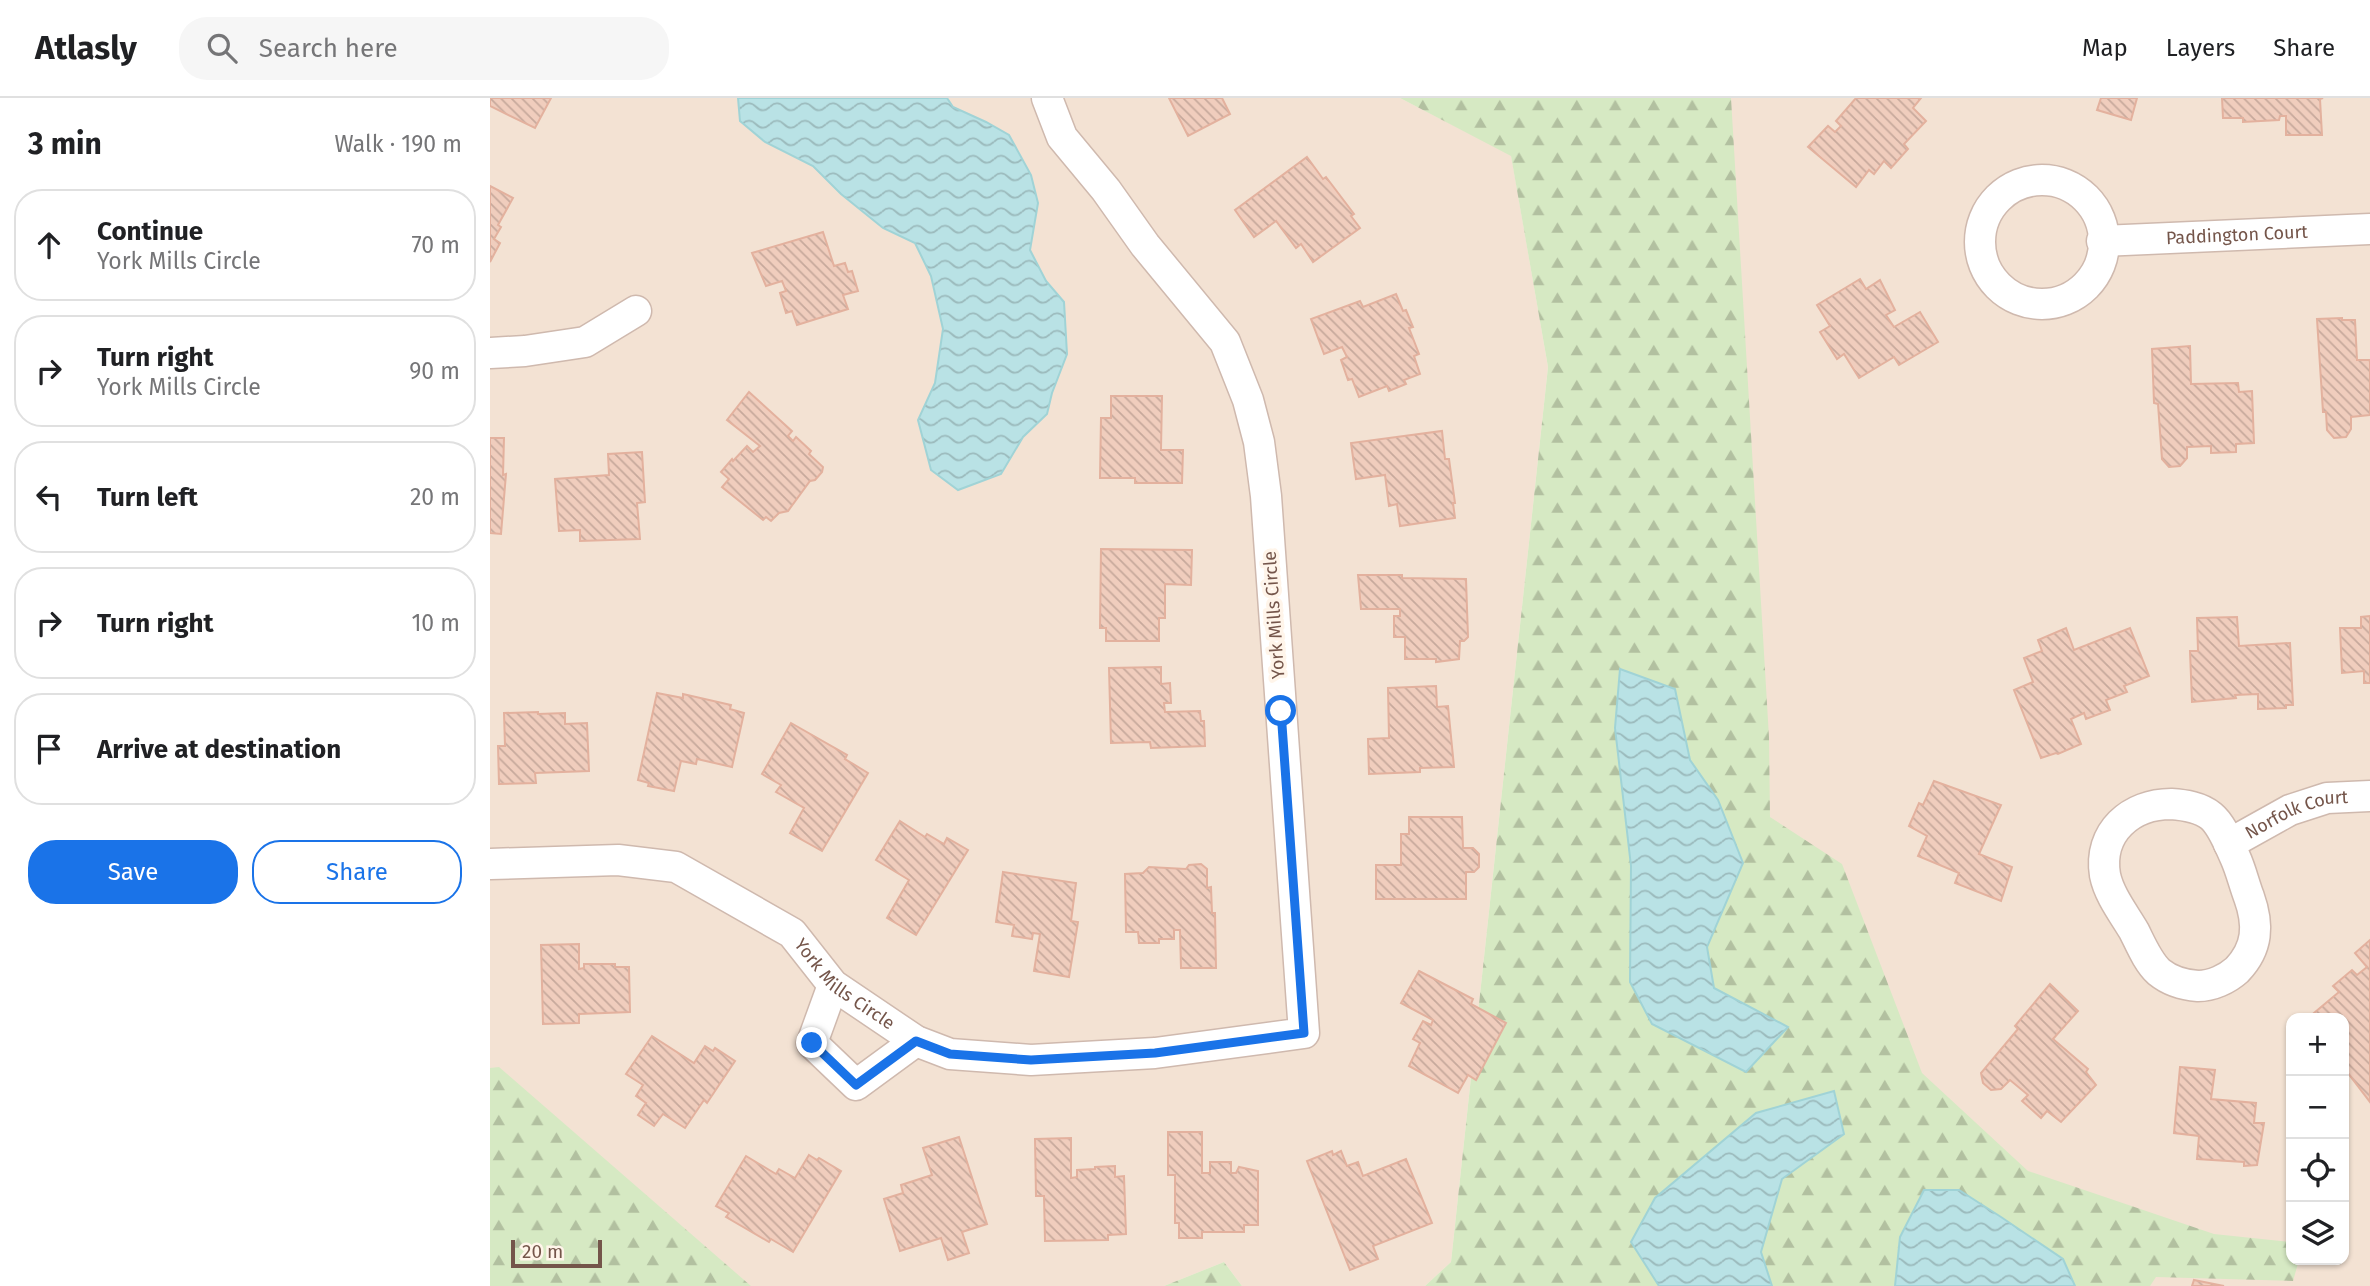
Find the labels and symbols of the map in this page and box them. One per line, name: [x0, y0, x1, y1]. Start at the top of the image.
street label: Paddington Court: [2165, 221, 2309, 249]
street label: York Mills Circle: [1259, 550, 1289, 680]
route start: [1265, 695, 1296, 726]
street label: Norfolk Court: [2241, 786, 2349, 844]
street label: York Mills Circle: [789, 934, 899, 1034]
route end: [796, 1027, 827, 1058]
scale bar: [511, 1237, 602, 1269]

